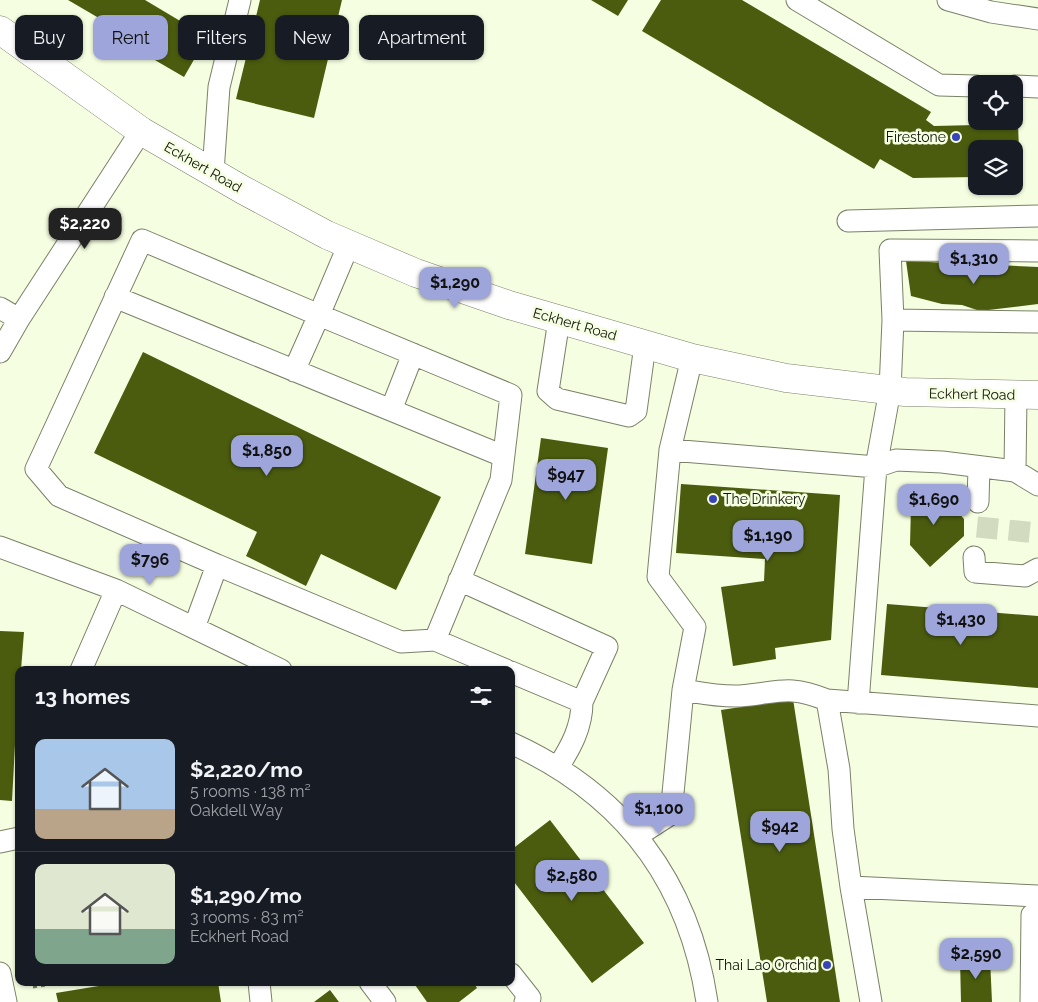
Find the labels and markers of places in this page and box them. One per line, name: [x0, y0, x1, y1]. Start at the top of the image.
place label: Firestone: [886, 129, 946, 145]
marker: Firestone: [950, 131, 962, 143]
pin: $2,220: [44, 208, 126, 250]
pin: $1,310: [933, 242, 1015, 285]
pin: $1,290: [414, 266, 496, 309]
pin: $1,850: [226, 434, 308, 477]
pin: $947: [536, 458, 596, 501]
pin: $1,690: [893, 484, 975, 526]
place label: The Drinkery: [723, 491, 806, 507]
marker: The Drinkery: [707, 493, 719, 505]
pin: $1,190: [727, 520, 809, 562]
pin: $796: [120, 544, 180, 586]
pin: $1,430: [920, 604, 1002, 646]
pin: $1,100: [618, 792, 700, 835]
pin: $942: [750, 810, 810, 853]
pin: $2,580: [531, 860, 613, 902]
pin: $2,590: [935, 938, 1017, 980]
place label: Thai Lao Orchid: [716, 957, 817, 973]
marker: Thai Lao Orchid: [821, 959, 833, 971]

